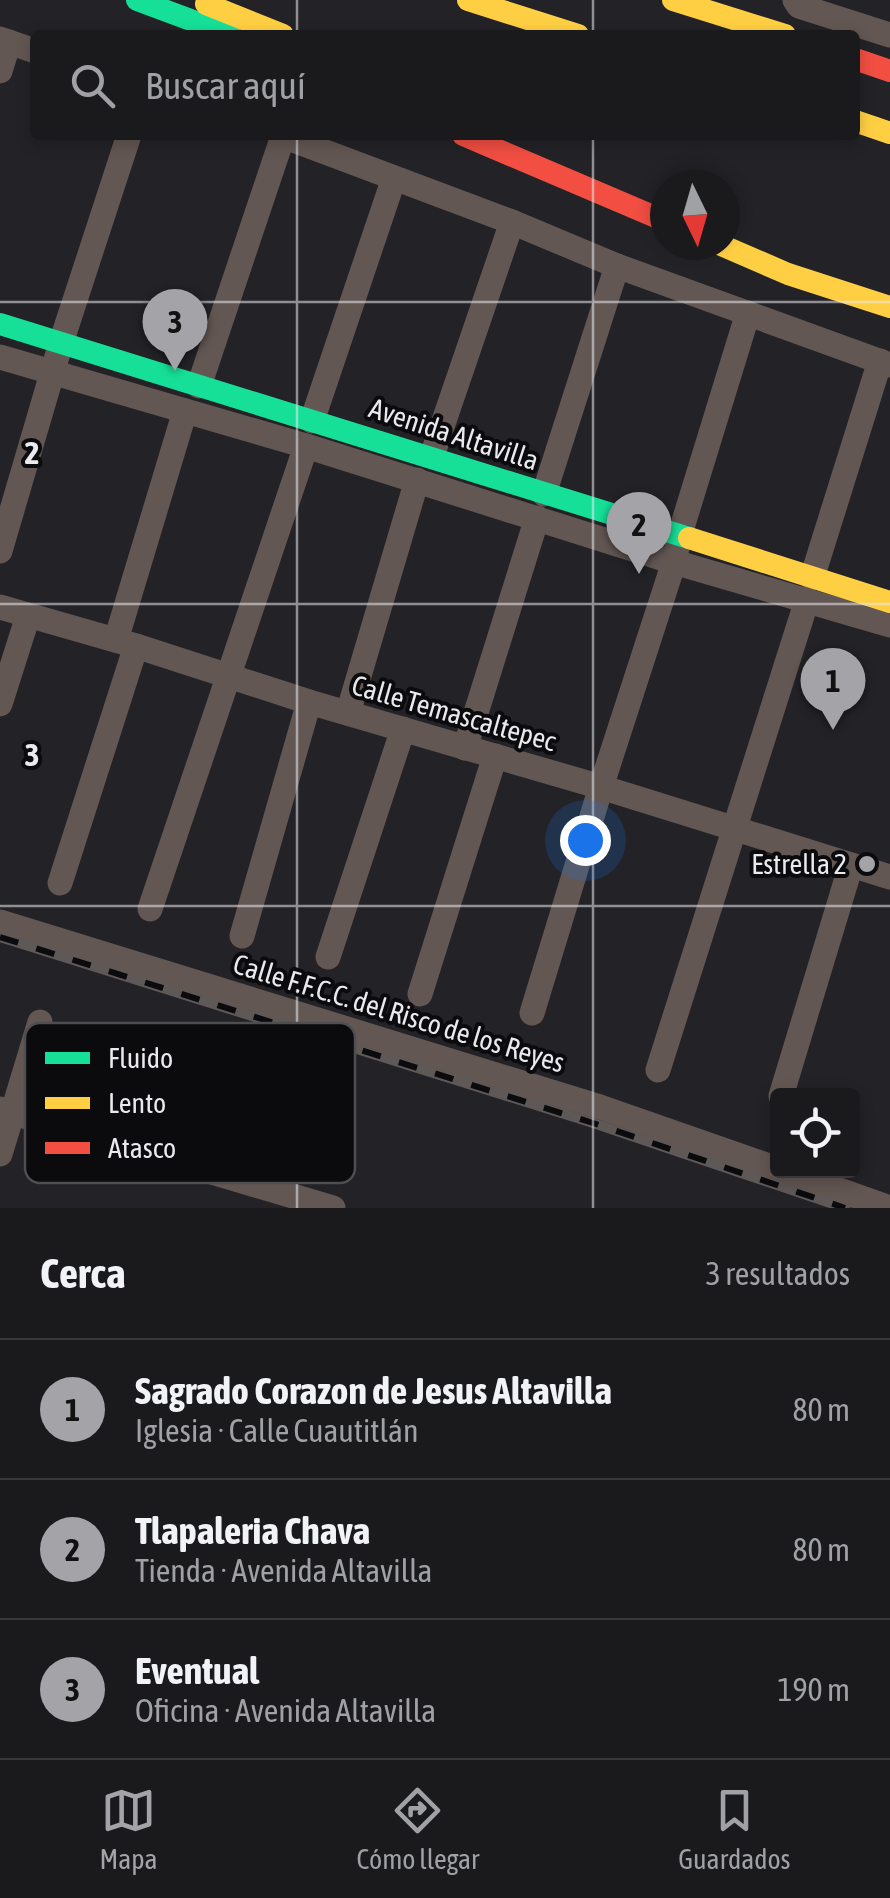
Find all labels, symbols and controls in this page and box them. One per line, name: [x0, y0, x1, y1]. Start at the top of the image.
search box: [30, 30, 860, 140]
icon: search: [65, 58, 120, 113]
text: Buscar aquí: [145, 64, 306, 107]
north arrow: [650, 170, 740, 260]
pin: 3: [142, 288, 208, 371]
street label: Avenida Altavilla: [365, 392, 543, 476]
text: 2: [24, 434, 40, 471]
pin: 2: [606, 492, 672, 574]
pin: 1: [800, 648, 866, 730]
street label: Calle Temascaltepec: [348, 669, 560, 758]
text: 3: [24, 736, 40, 773]
your location: [560, 815, 611, 866]
place label: Estrella 2: [751, 848, 847, 880]
marker: Estrella 2: [856, 853, 878, 875]
street label: Calle F.F.C.C. del Risco de los Reyes: [230, 947, 568, 1079]
legend: [25, 1023, 355, 1183]
text: Fluido: [108, 1042, 173, 1074]
text: Lento: [108, 1087, 166, 1119]
map controls: [770, 1088, 860, 1178]
button: locate: [770, 1088, 860, 1178]
text: Atasco: [108, 1132, 176, 1164]
text: Cerca: [40, 1249, 125, 1297]
text: 3 resultados: [706, 1255, 850, 1292]
text: Sagrado Corazon de Jesus Altavilla: [135, 1369, 612, 1412]
text: 1: [65, 1391, 80, 1428]
text: 80 m: [792, 1391, 850, 1428]
text: Iglesia · Calle Cuautitlán: [135, 1412, 418, 1449]
text: Tlapaleria Chava: [135, 1509, 370, 1552]
text: 2: [65, 1531, 80, 1568]
text: 80 m: [792, 1531, 850, 1568]
text: Tienda · Avenida Altavilla: [135, 1552, 433, 1589]
text: Eventual: [135, 1649, 259, 1692]
text: 3: [65, 1671, 80, 1708]
text: 190 m: [777, 1671, 850, 1708]
text: Oficina · Avenida Altavilla: [135, 1692, 436, 1729]
tab: Mapa: [99, 1783, 158, 1875]
tab: Cómo llegar: [356, 1783, 479, 1875]
tab: Guardados: [678, 1783, 791, 1875]

